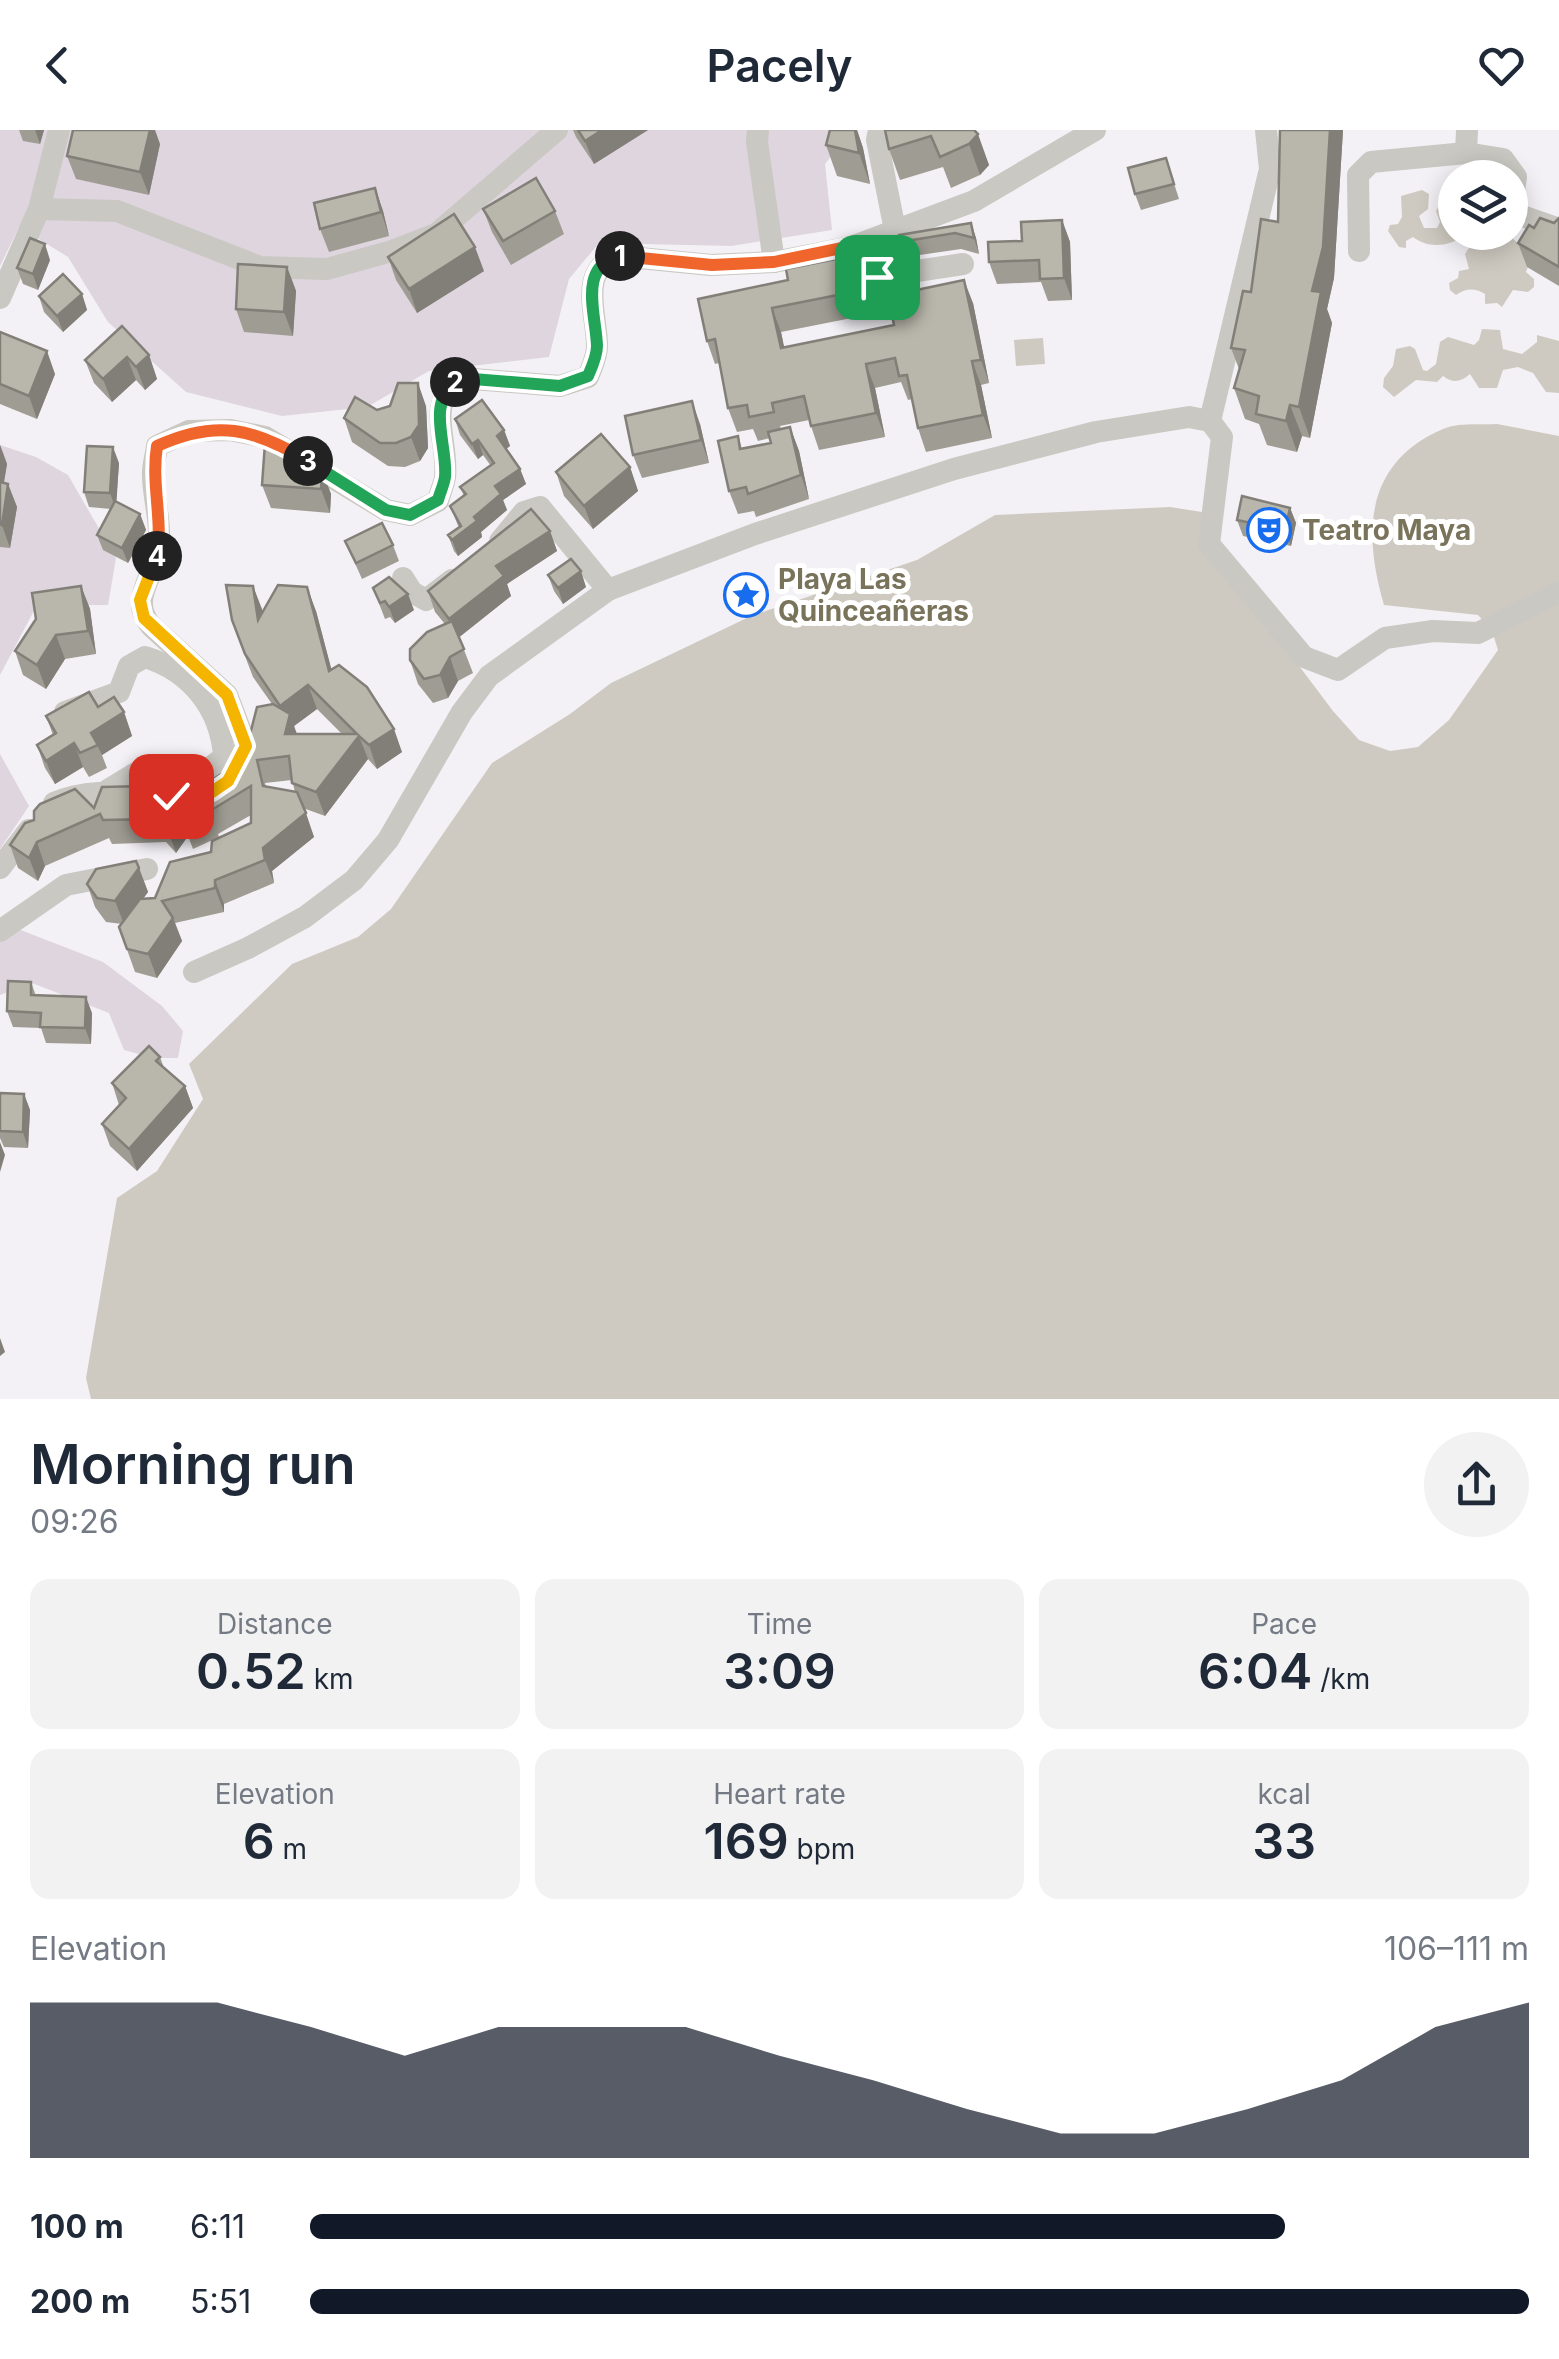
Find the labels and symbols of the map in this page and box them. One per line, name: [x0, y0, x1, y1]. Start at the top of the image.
pin: 1: [595, 231, 645, 281]
pin: [835, 235, 920, 320]
pin: 2: [430, 357, 480, 407]
pin: 3: [283, 436, 333, 486]
theatre icon: Teatro Maya: [1246, 507, 1292, 553]
place label: Teatro Maya: [1302, 513, 1471, 547]
pin: 4: [132, 531, 182, 581]
place label: Playa Las Quinceañeras: [778, 562, 969, 628]
place icon: Playa Las Quinceañeras: [723, 572, 769, 618]
pin: [129, 754, 214, 839]

